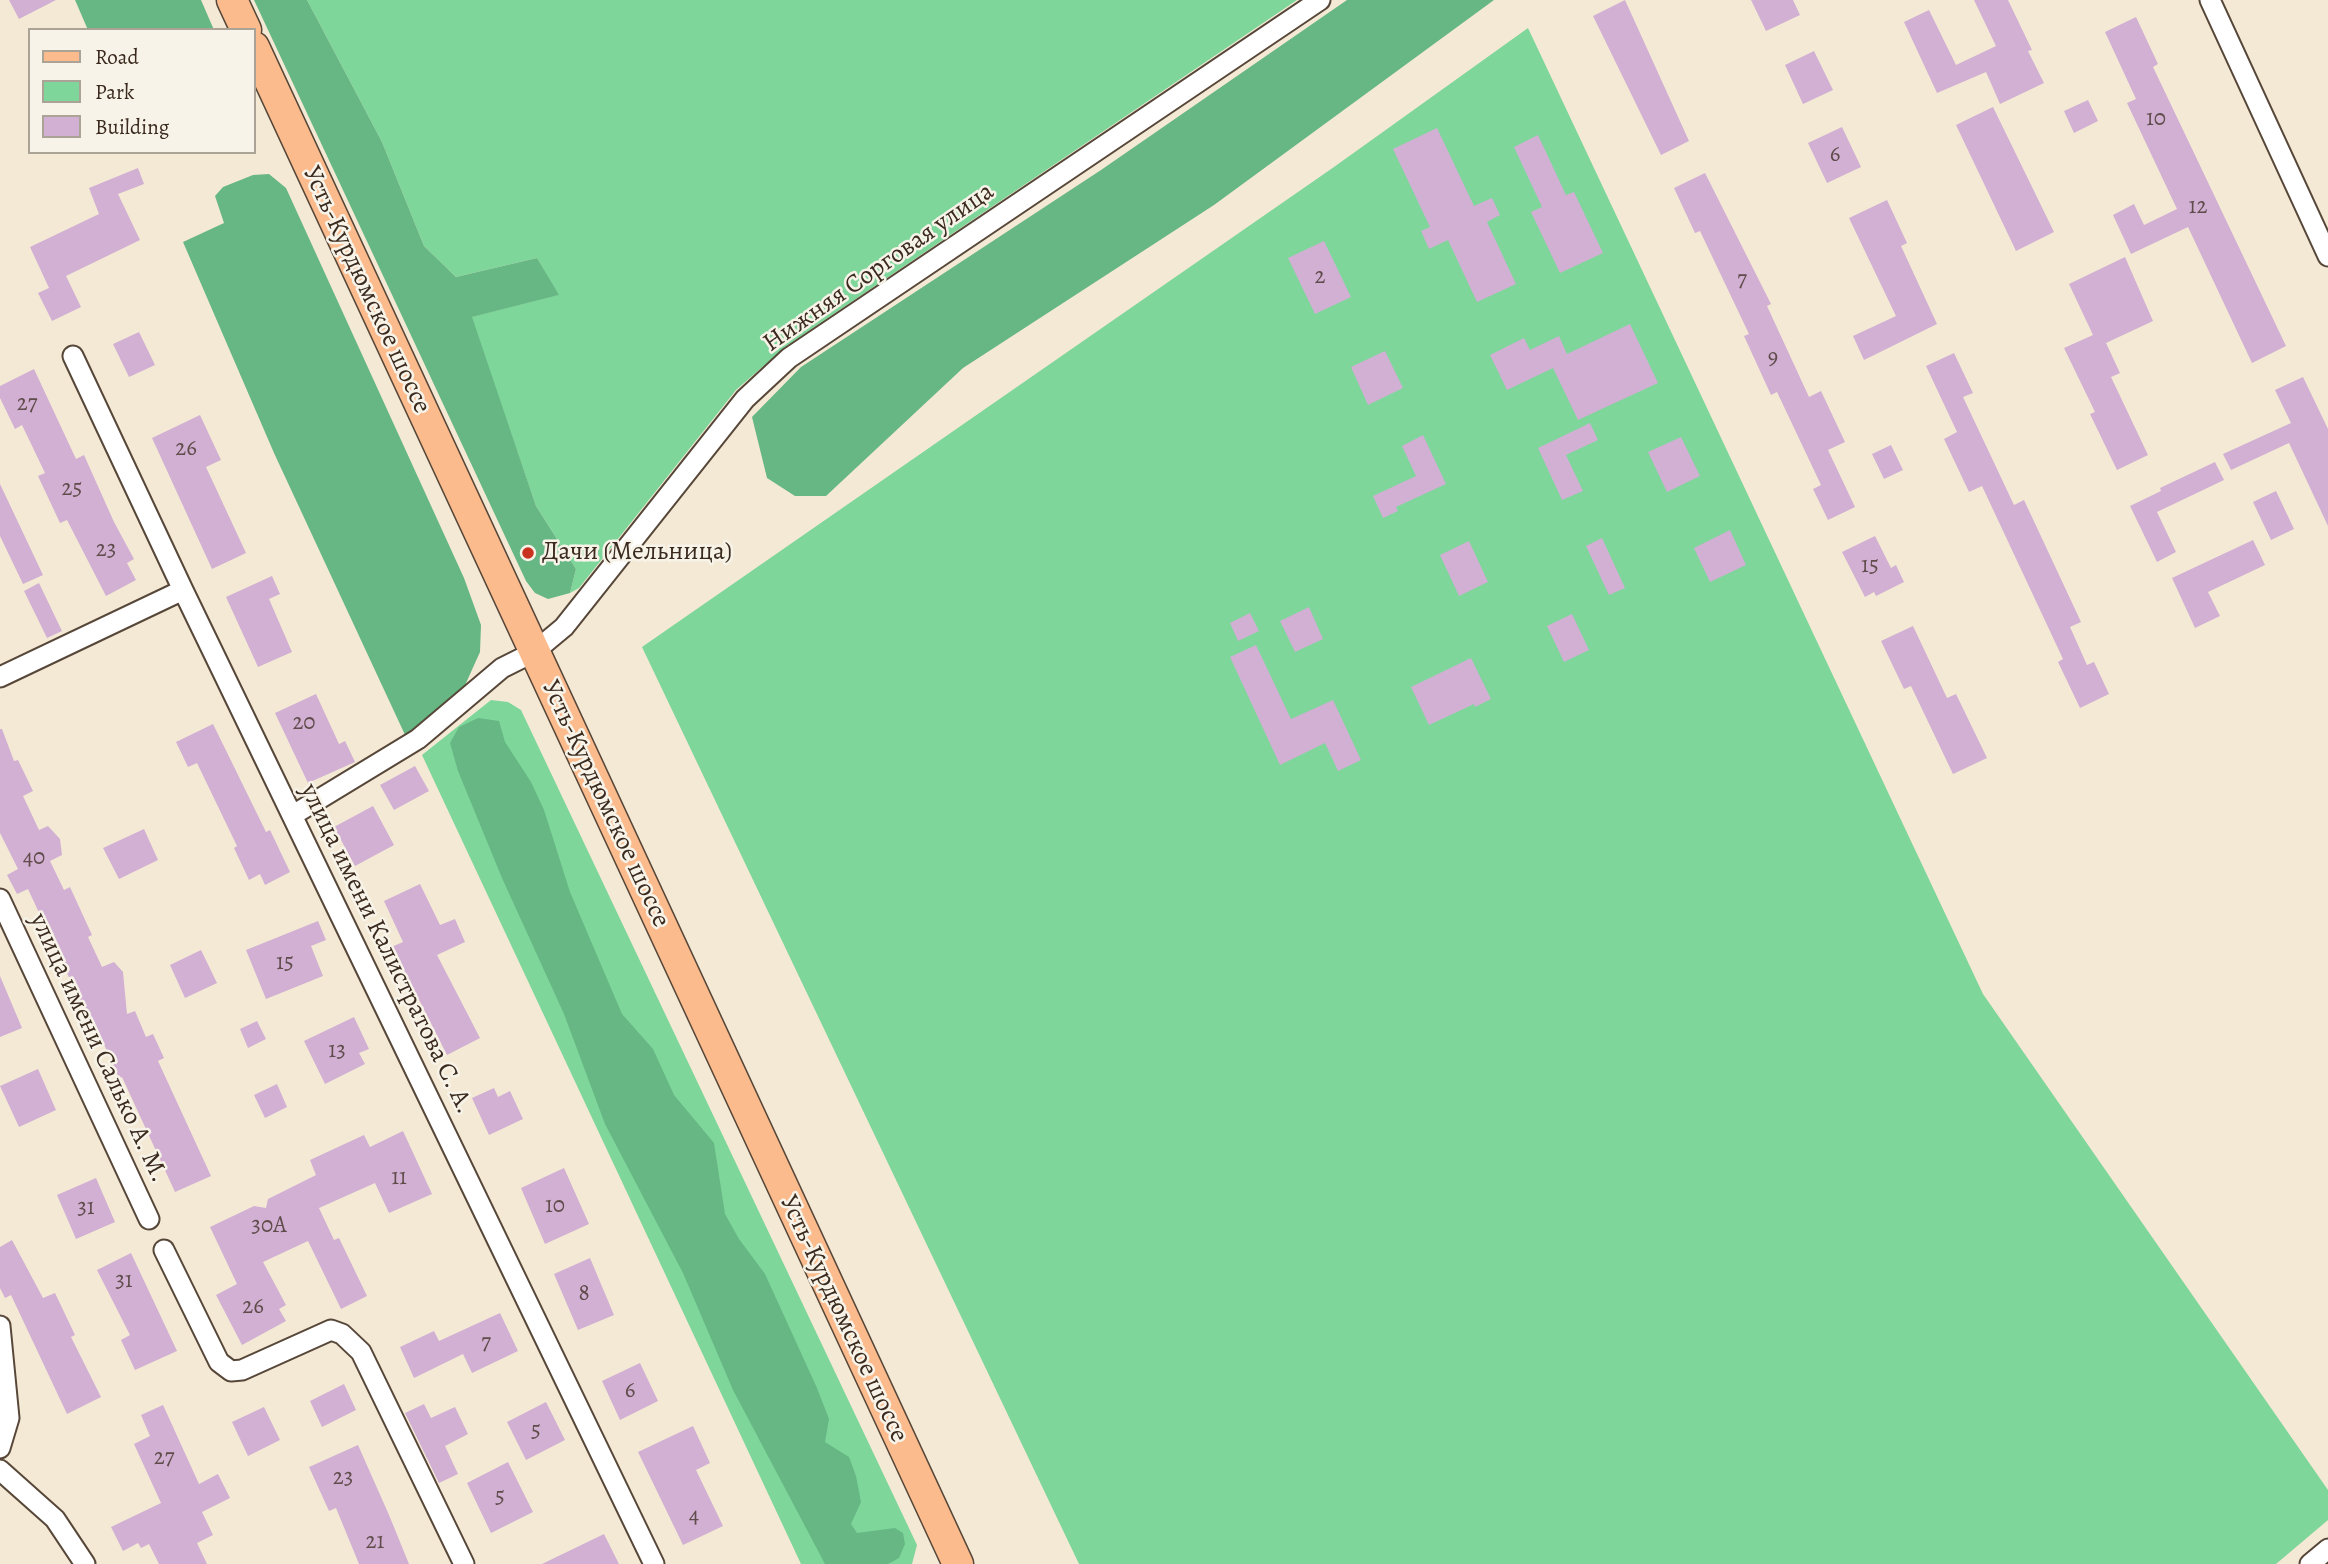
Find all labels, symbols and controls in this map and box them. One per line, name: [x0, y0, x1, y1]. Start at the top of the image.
legend: [28, 28, 256, 154]
text: Road: [95, 43, 139, 71]
text: Park: [95, 78, 134, 106]
house number: 10: [2146, 105, 2166, 133]
text: Building: [95, 113, 169, 141]
house number: 6: [1830, 141, 1840, 169]
street label: Усть-Курдюмское шоссе: [295, 161, 437, 419]
street label: Нижняя Сорговая улица: [758, 176, 1000, 360]
house number: 12: [2189, 193, 2207, 221]
house number: 2: [1315, 263, 1325, 291]
house number: 7: [1737, 266, 1747, 294]
house number: 9: [1768, 344, 1778, 372]
house number: 27: [17, 390, 37, 418]
house number: 26: [175, 435, 197, 463]
house number: 25: [62, 475, 82, 503]
house number: 23: [96, 536, 116, 564]
place label: Дачи (Мельница): [542, 537, 732, 569]
marker: Дачи (Мельница): [520, 545, 536, 561]
house number: 15: [1861, 552, 1879, 580]
street label: Усть-Курдюмское шоссе: [534, 675, 676, 933]
house number: 20: [292, 709, 316, 737]
street label: улица имени Калистратова С. А.: [292, 779, 480, 1119]
house number: 40: [23, 844, 45, 872]
street label: улица имени Салько А. М.: [22, 908, 174, 1188]
house number: 15: [276, 949, 294, 977]
house number: 13: [328, 1037, 346, 1065]
house number: 11: [391, 1164, 407, 1192]
street label: Усть-Курдюмское шоссе: [772, 1190, 914, 1448]
house number: 10: [545, 1192, 565, 1220]
house number: 31: [77, 1194, 95, 1222]
house number: 30А: [251, 1212, 287, 1240]
house number: 31: [115, 1267, 133, 1295]
house number: 8: [578, 1280, 590, 1308]
house number: 26: [242, 1293, 264, 1321]
house number: 7: [481, 1329, 491, 1357]
house number: 6: [625, 1377, 635, 1405]
house number: 5: [531, 1417, 541, 1445]
house number: 27: [154, 1444, 174, 1472]
house number: 23: [333, 1464, 353, 1492]
house number: 5: [495, 1483, 505, 1511]
house number: 4: [689, 1502, 699, 1530]
house number: 21: [366, 1528, 384, 1556]

